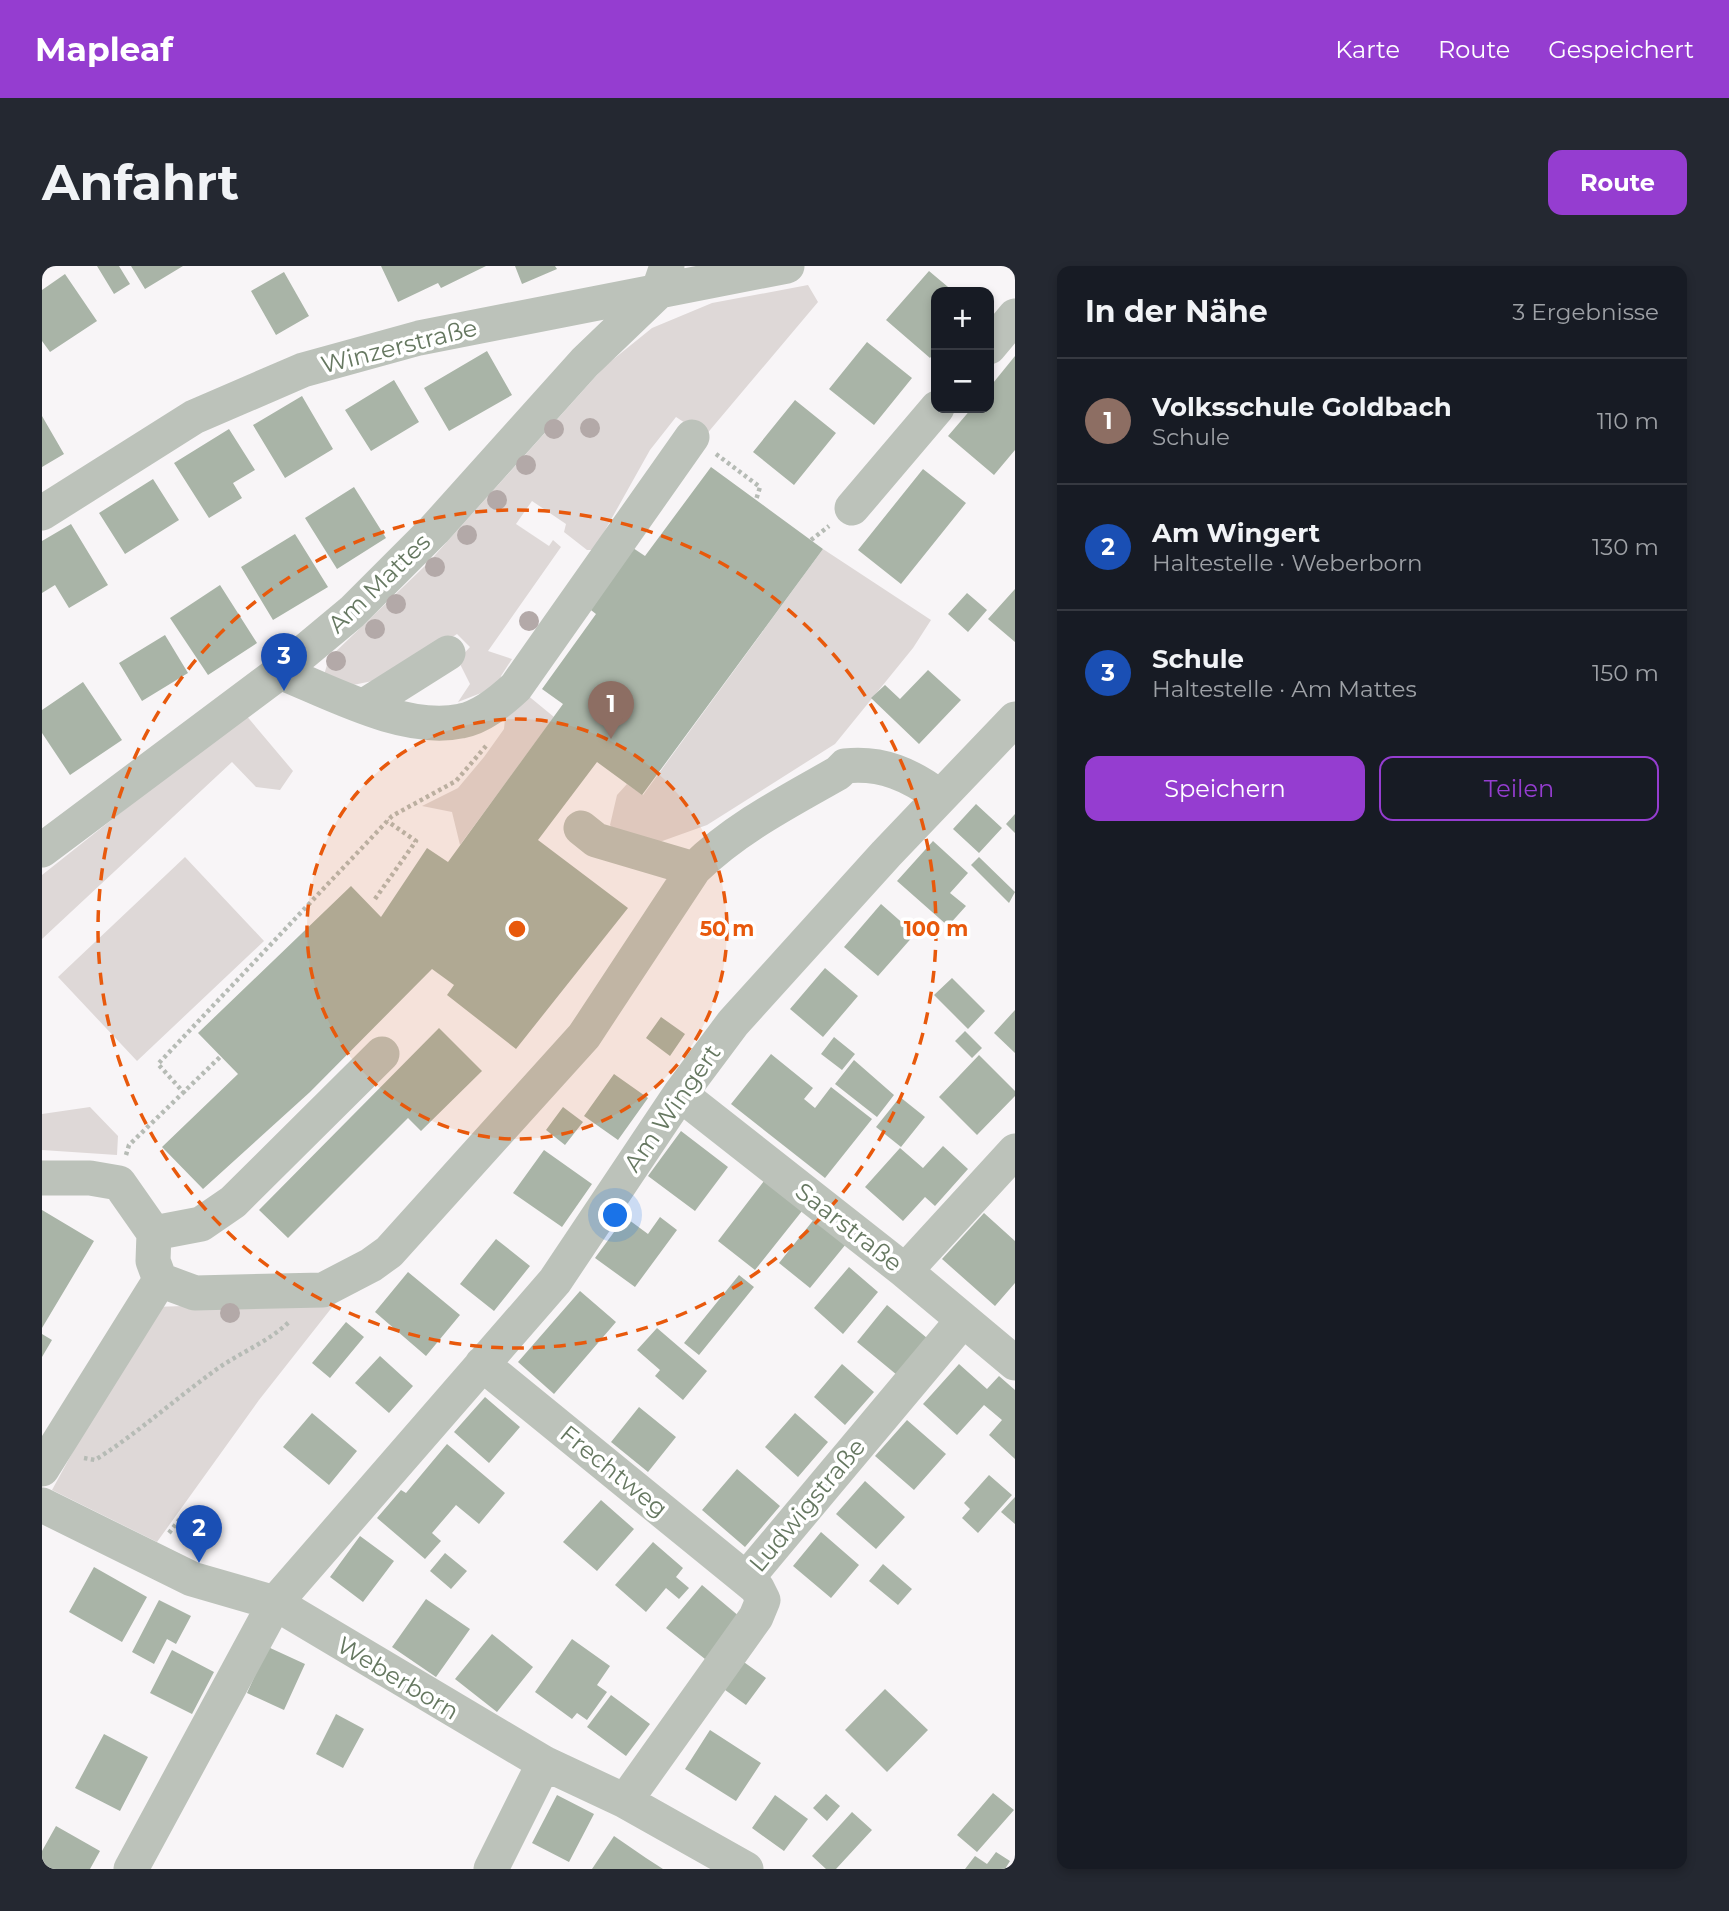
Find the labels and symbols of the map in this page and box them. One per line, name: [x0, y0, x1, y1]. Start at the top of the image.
street label: Winzerstraße: [318, 313, 480, 379]
street label: Am Mattes: [322, 527, 436, 639]
pin: 3: [261, 633, 307, 691]
pin: 1: [588, 681, 634, 739]
text: 50 m: [700, 916, 754, 941]
text: 100 m: [904, 916, 968, 941]
centre of rings: [505, 917, 529, 941]
street label: Am Wingert: [618, 1039, 727, 1177]
street label: Saarstraße: [790, 1176, 908, 1278]
your location: [598, 1198, 632, 1232]
street label: Frechtweg: [555, 1419, 673, 1523]
street label: Ludwigstraße: [743, 1432, 871, 1578]
pin: 2: [176, 1505, 222, 1563]
street label: Weberborn: [332, 1630, 464, 1726]

